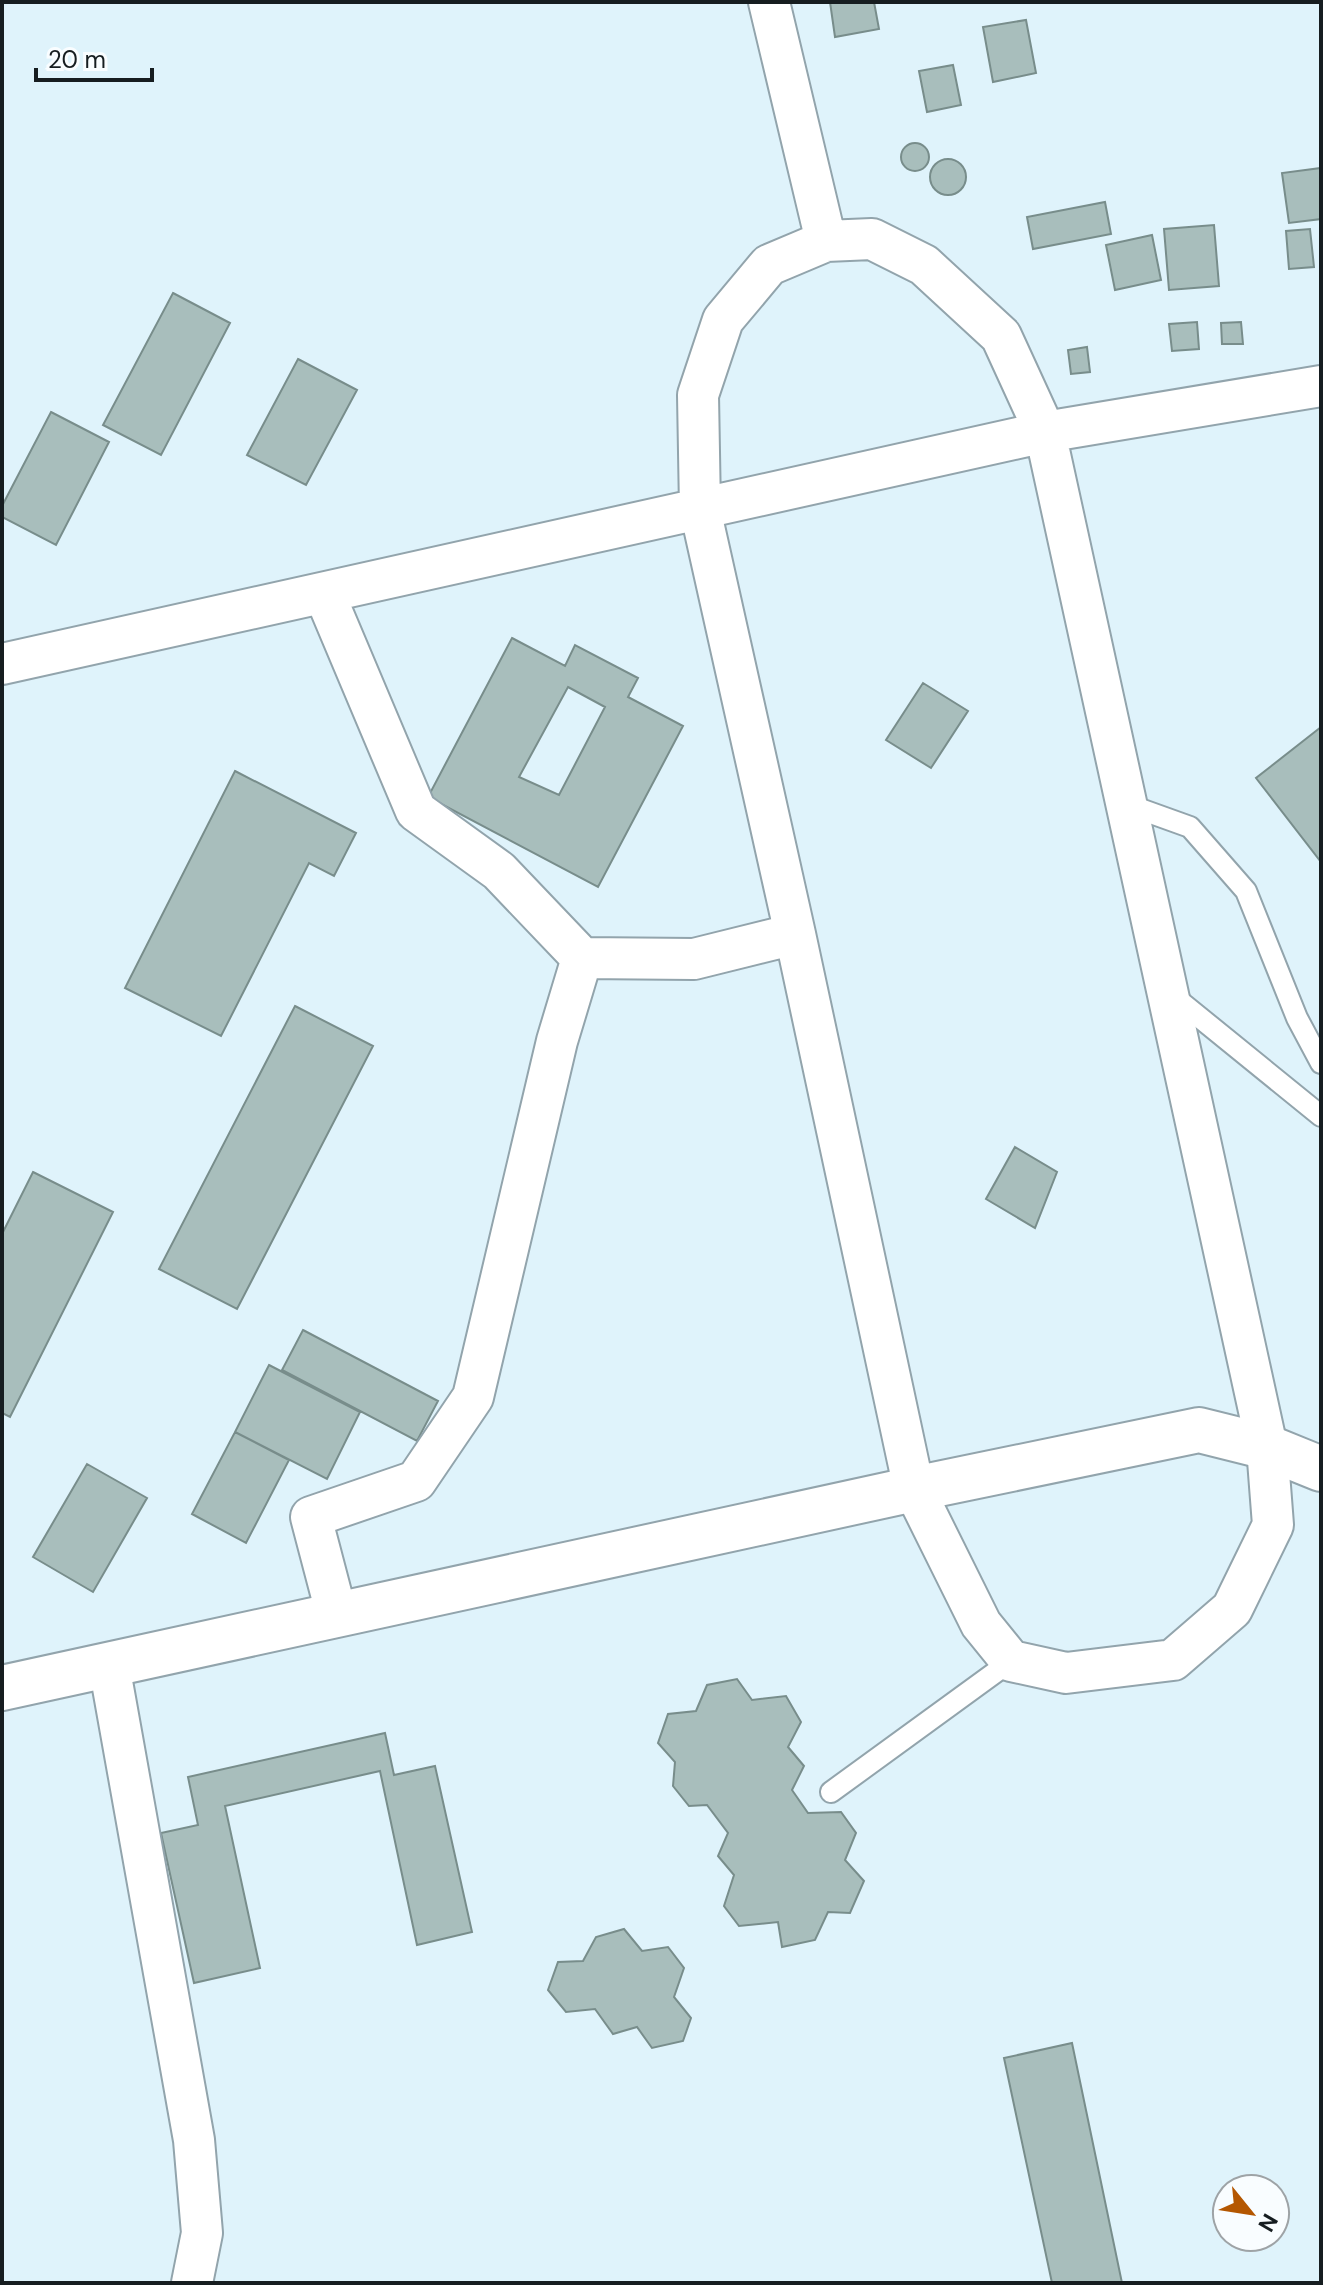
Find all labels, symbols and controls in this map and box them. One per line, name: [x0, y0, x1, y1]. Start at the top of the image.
scale bar: [36, 32, 152, 82]
text: 20 m: [48, 44, 106, 75]
north arrow: [1211, 2173, 1291, 2253]
text: N: [1251, 2209, 1284, 2237]

